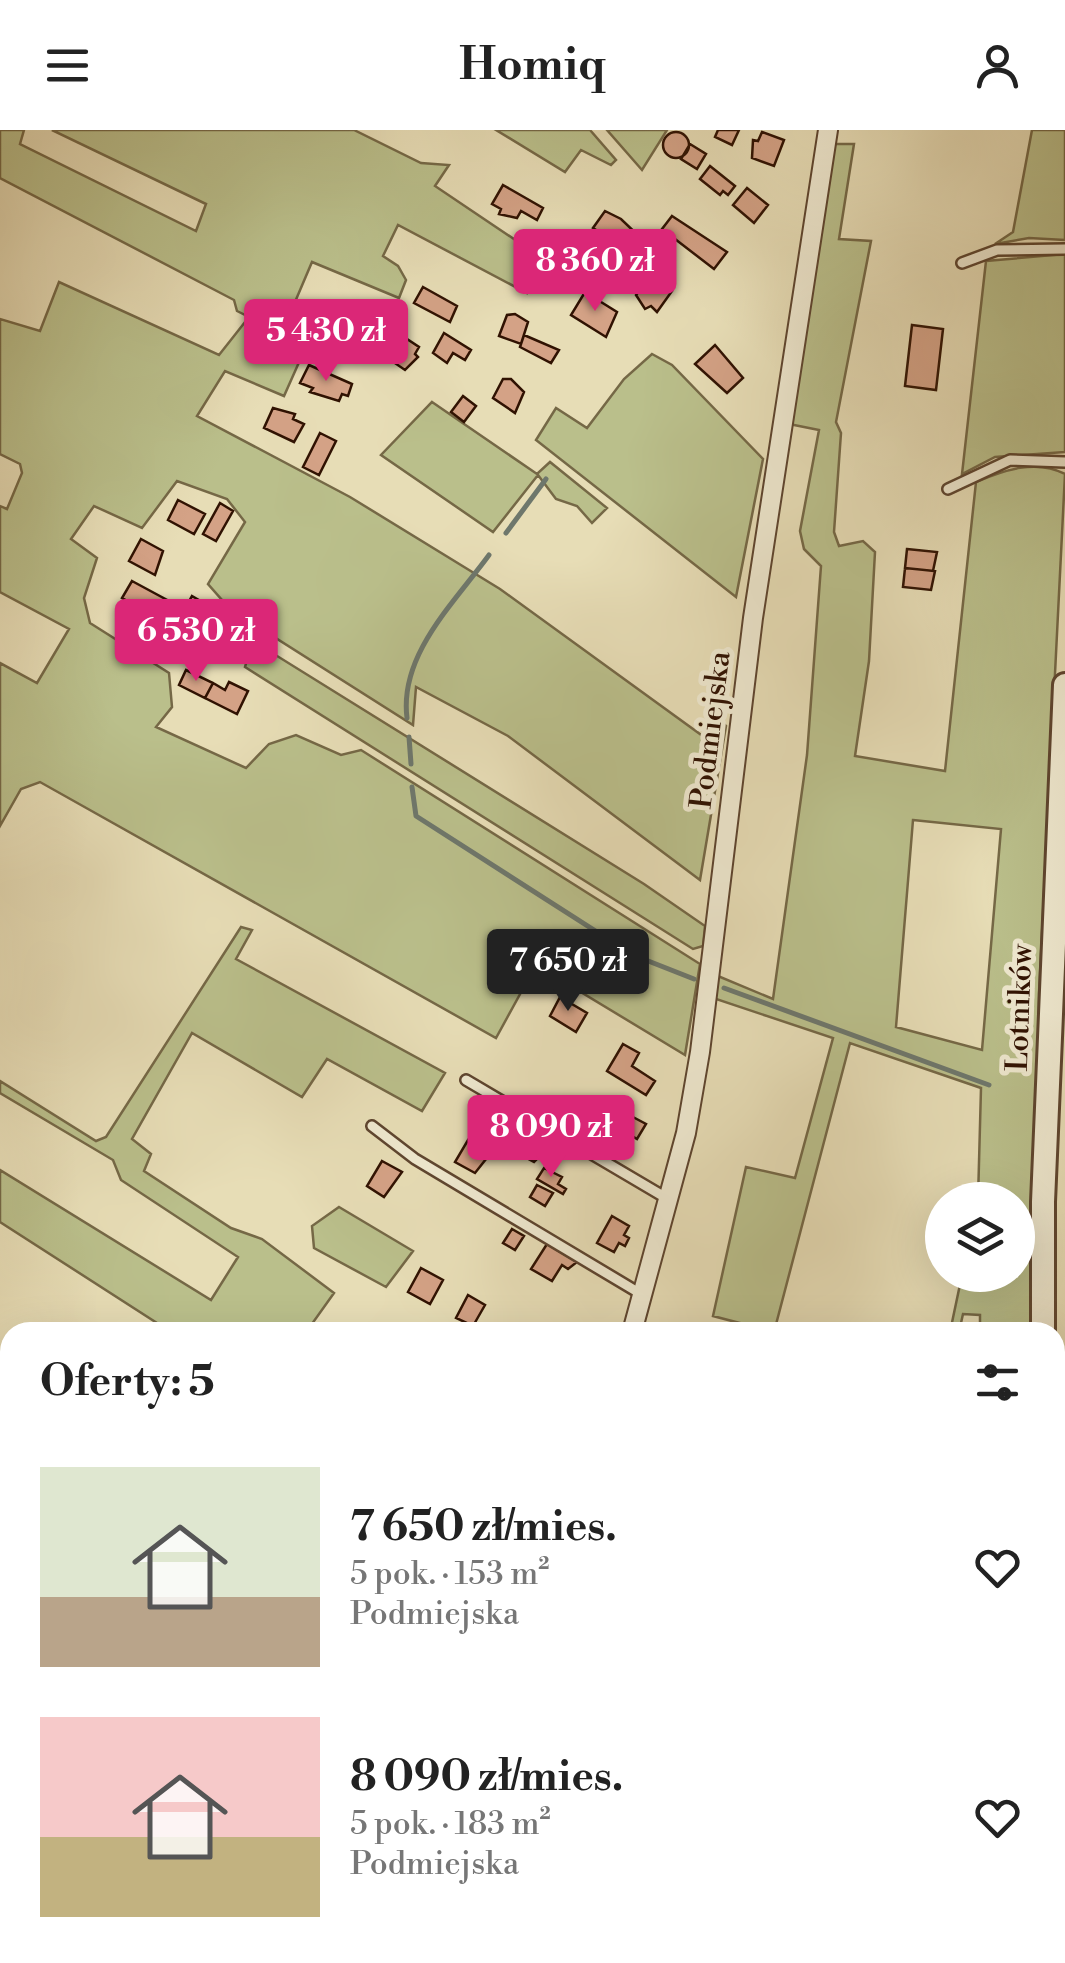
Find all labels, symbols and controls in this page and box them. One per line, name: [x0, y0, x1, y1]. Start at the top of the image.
text: Homiq: [459, 37, 606, 94]
icon: menu: [40, 38, 95, 93]
icon: person: [970, 38, 1025, 93]
pin: 8 360 zł: [492, 229, 698, 314]
text: 8 360 zł: [535, 241, 655, 281]
pin: 5 430 zł: [223, 299, 429, 384]
text: 5 430 zł: [266, 311, 386, 351]
pin: 6 530 zł: [93, 599, 299, 684]
text: 6 530 zł: [137, 611, 255, 651]
street label: Podmiejska: [682, 648, 740, 811]
pin: 7 650 zł: [465, 929, 671, 1014]
text: 7 650 zł: [509, 941, 627, 981]
street label: Lotników: [999, 942, 1041, 1072]
pin: 8 090 zł: [448, 1095, 654, 1180]
text: 8 090 zł: [489, 1107, 613, 1147]
map controls: [925, 1182, 1035, 1292]
button: layers: [925, 1182, 1035, 1292]
icon: filters: [970, 1355, 1025, 1410]
text: Oferty: 5: [40, 1356, 215, 1409]
text: 7 650 zł/mies.: [350, 1501, 617, 1554]
icon: home: [120, 1507, 240, 1627]
icon: heart: [970, 1540, 1025, 1595]
text: 5 pok. · 153 m²: [350, 1554, 549, 1594]
text: Podmiejska: [350, 1594, 519, 1634]
text: 8 090 zł/mies.: [350, 1751, 623, 1804]
icon: home: [120, 1757, 240, 1877]
icon: heart: [970, 1790, 1025, 1845]
text: 5 pok. · 183 m²: [350, 1804, 551, 1844]
text: Podmiejska: [350, 1844, 519, 1884]

